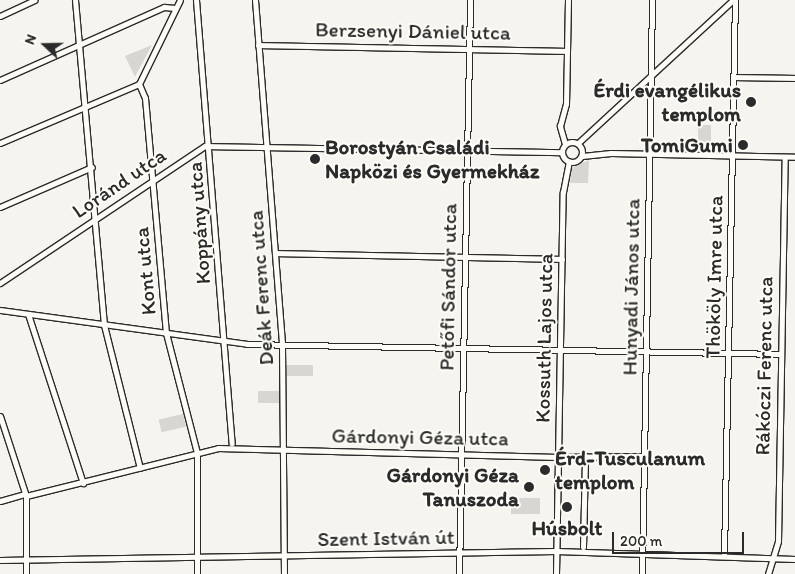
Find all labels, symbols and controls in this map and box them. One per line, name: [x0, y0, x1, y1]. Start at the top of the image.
street label: Berzsenyi Dániel utca: [315, 17, 511, 45]
north arrow: [20, 20, 70, 70]
text: N: [21, 32, 40, 47]
place label: Érdi evangélikus templom: [595, 77, 741, 127]
marker: Érdi evangélikus templom: [745, 96, 757, 108]
place label: TomiGumi: [641, 132, 733, 158]
place label: Borostyán Családi Napközi és Gyermekház: [325, 134, 539, 184]
marker: TomiGumi: [737, 139, 749, 151]
street label: Loránd utca: [67, 143, 171, 223]
marker: Borostyán Családi Napközi és Gyermekház: [309, 153, 321, 165]
street label: Koppány utca: [182, 161, 216, 285]
street label: Thököly Imre utca: [700, 195, 728, 359]
street label: Hunyadi János utca: [617, 199, 645, 375]
street label: Petőfi Sándor utca: [434, 203, 462, 371]
street label: Deák Ferenc utca: [243, 210, 279, 366]
street label: Kont utca: [129, 226, 161, 316]
street label: Kossuth Lajos utca: [530, 253, 558, 423]
street label: Rákóczi Ferenc utca: [750, 277, 778, 455]
street label: Gárdonyi Géza utca: [331, 423, 509, 451]
place label: Érd-Tusculanum templom: [555, 445, 705, 495]
place label: Gárdonyi Géza Tanuszoda: [386, 462, 519, 512]
marker: Érd-Tusculanum templom: [539, 464, 551, 476]
marker: Gárdonyi Géza Tanuszoda: [523, 481, 535, 493]
marker: Húsbolt: [561, 501, 573, 513]
place label: Húsbolt: [531, 515, 603, 541]
scale bar: [615, 522, 748, 554]
street label: Szent István út: [317, 524, 455, 552]
text: 200 m: [620, 532, 662, 550]

